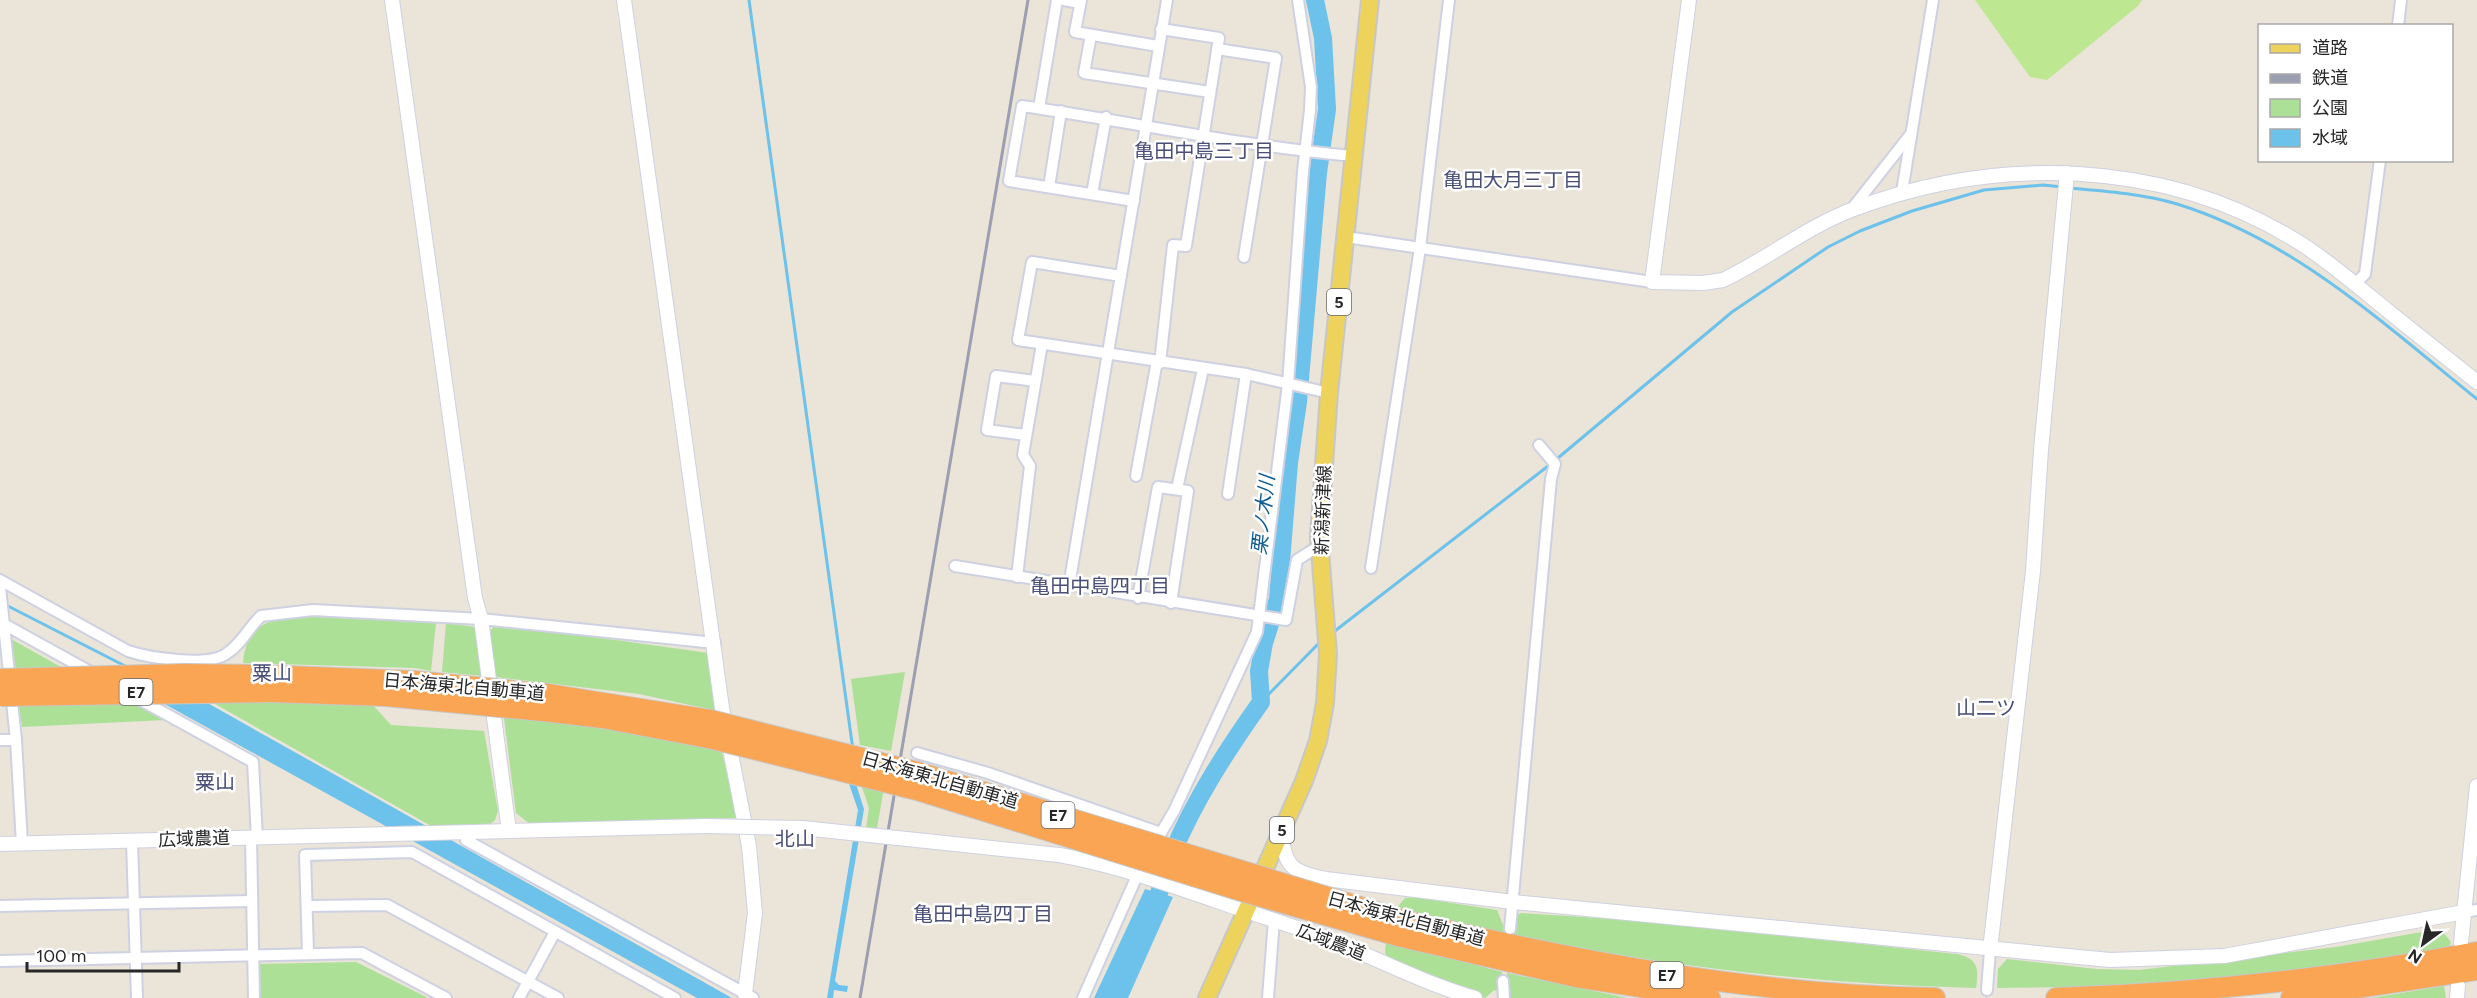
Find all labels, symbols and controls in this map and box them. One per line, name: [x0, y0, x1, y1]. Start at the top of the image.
legend: [2258, 24, 2453, 162]
text: 道路: [2312, 37, 2348, 59]
text: 鉄道: [2312, 67, 2348, 89]
text: 公園: [2312, 97, 2348, 119]
text: 水域: [2312, 127, 2348, 149]
district label: 亀田中島三丁目: [1134, 139, 1274, 163]
district label: 亀田大月三丁目: [1443, 168, 1583, 192]
road number: 5: [1327, 289, 1351, 315]
street label: 新潟新津線: [1310, 465, 1336, 555]
water label: 栗ノ木川: [1247, 472, 1279, 556]
district label: 亀田中島四丁目: [1030, 574, 1170, 598]
district label: 粟山: [252, 661, 292, 685]
street label: 日本海東北自動車道: [382, 669, 546, 705]
road number: E7: [120, 679, 152, 705]
district label: 山二ツ: [1956, 696, 2016, 720]
street label: 日本海東北自動車道: [859, 747, 1021, 813]
district label: 粟山: [195, 770, 235, 794]
road number: E7: [1042, 802, 1074, 828]
road number: 5: [1270, 817, 1294, 843]
street label: 広域農道: [158, 827, 230, 851]
district label: 北山: [775, 827, 815, 851]
street label: 日本海東北自動車道: [1325, 887, 1487, 951]
district label: 亀田中島四丁目: [913, 902, 1053, 926]
north arrow: [2393, 914, 2453, 974]
street label: 広域農道: [1293, 919, 1369, 965]
scale bar: [27, 935, 178, 973]
text: 100 m: [36, 945, 86, 967]
text: N: [2405, 945, 2425, 967]
road number: E7: [1650, 962, 1684, 988]

